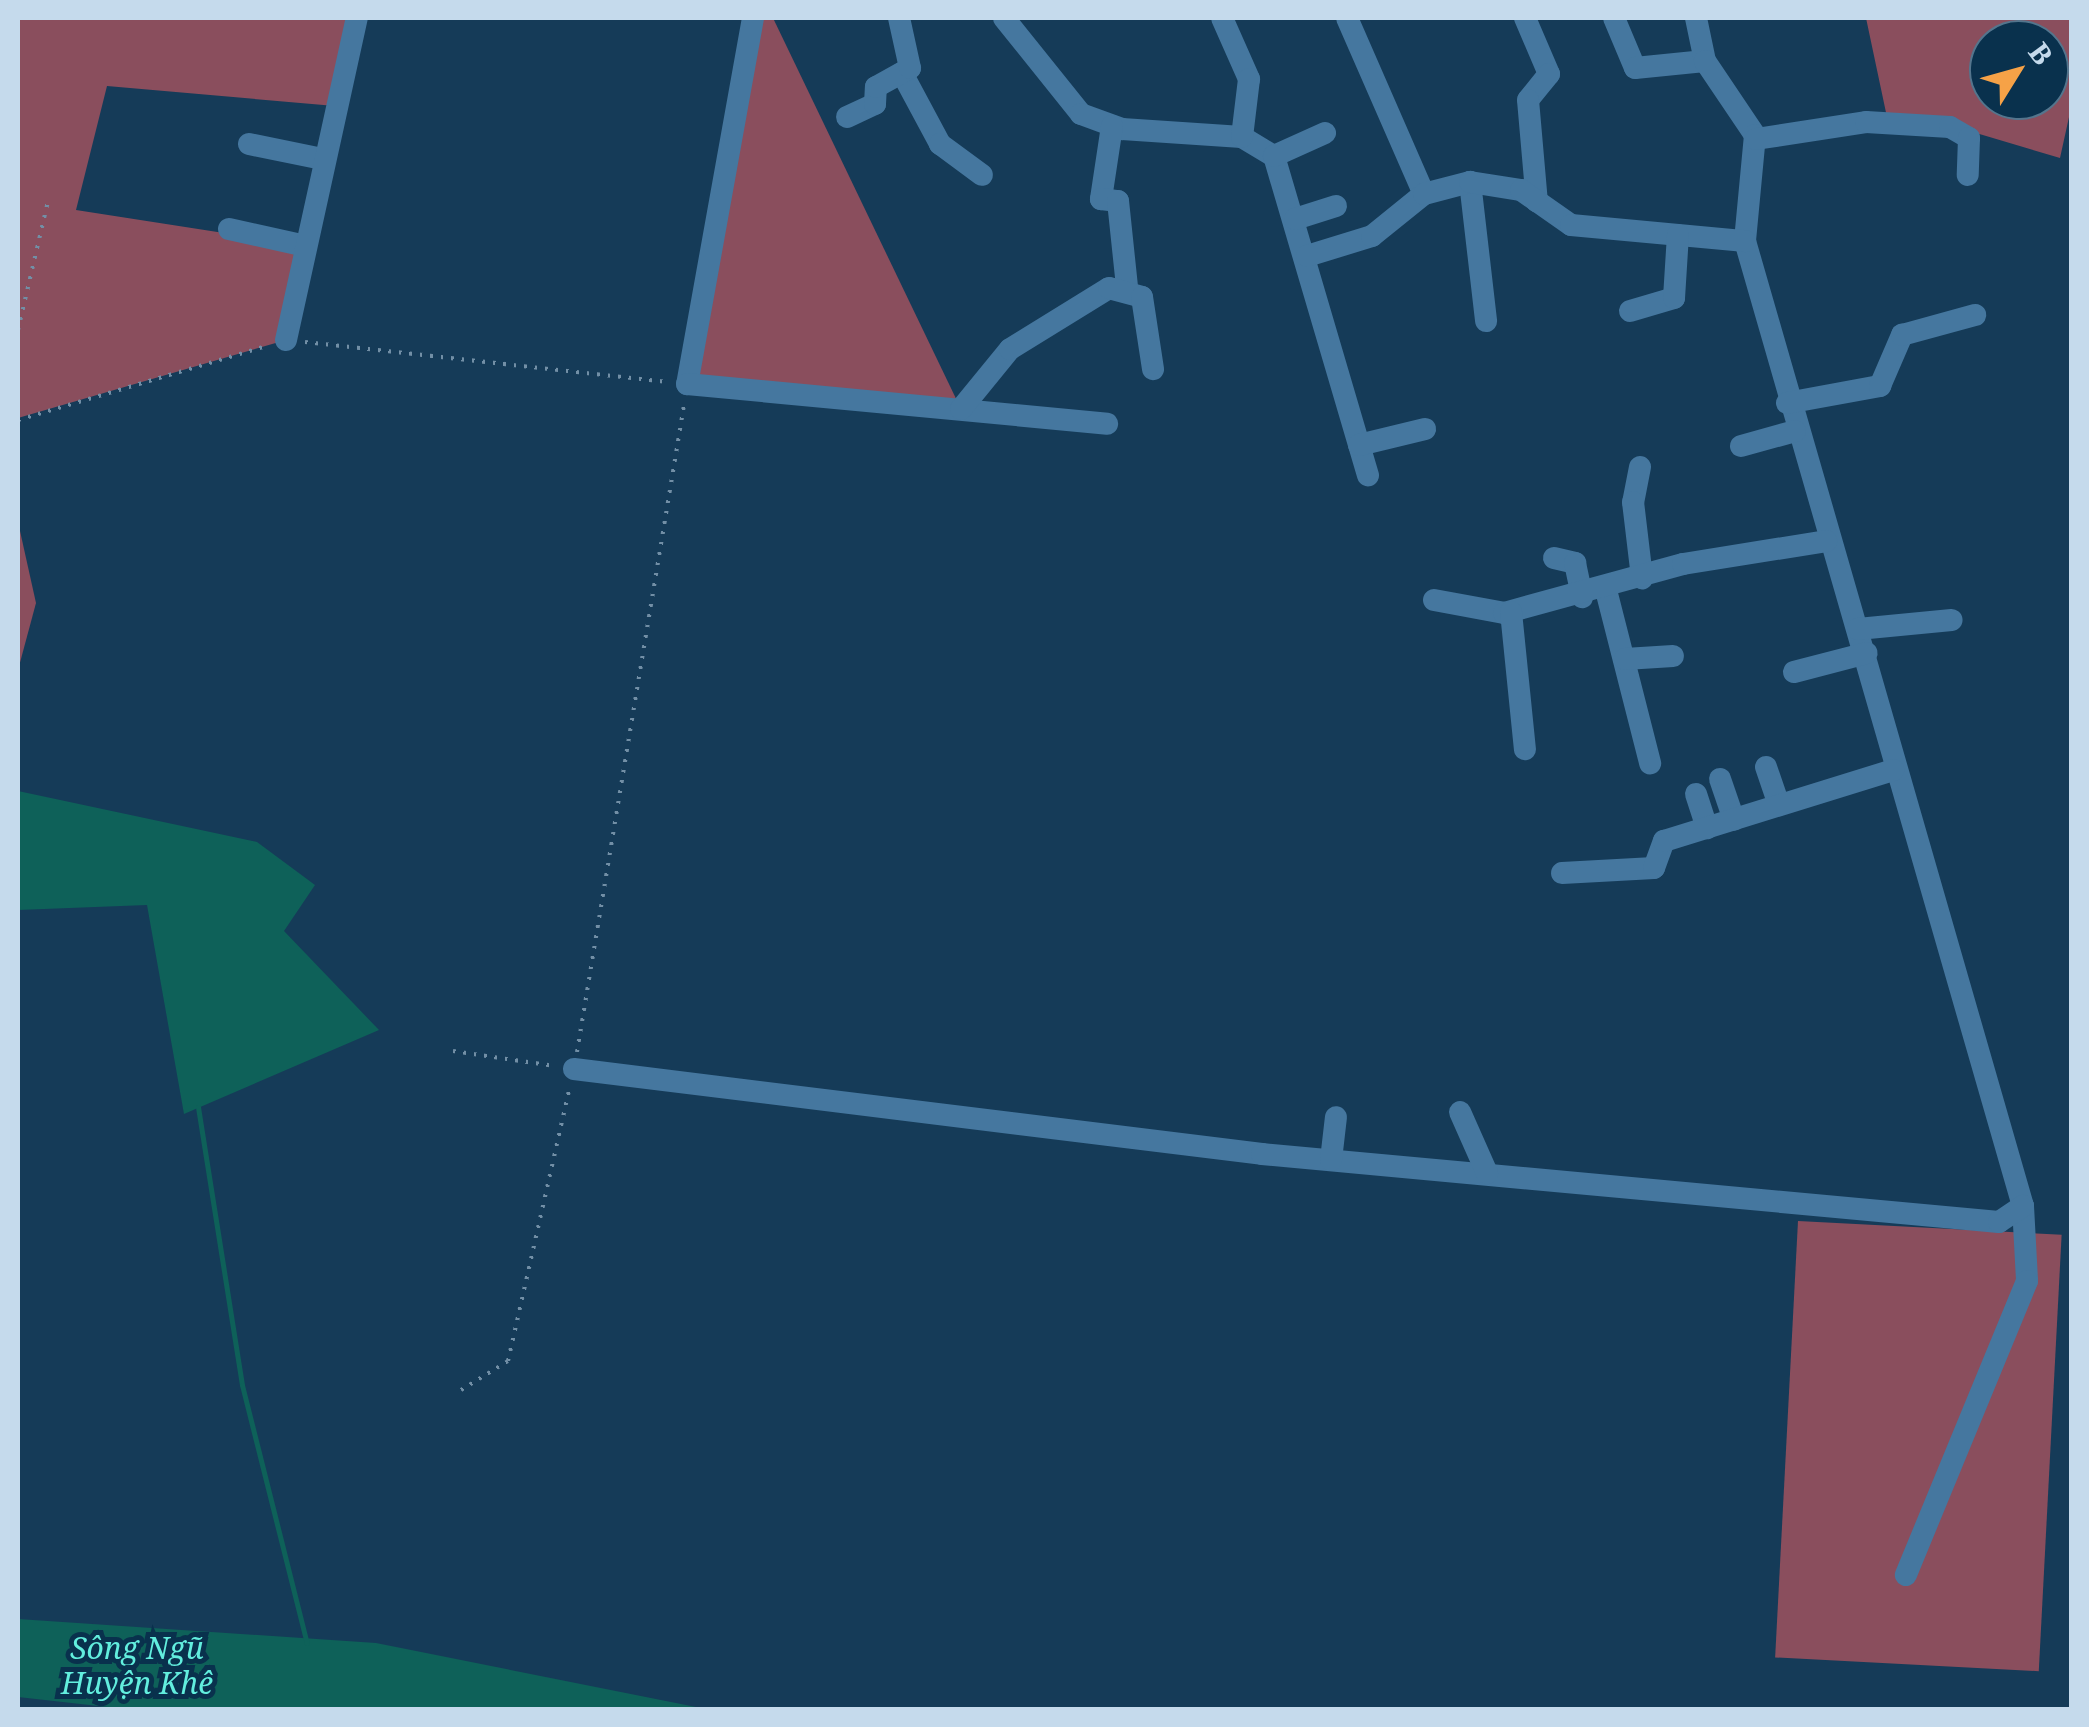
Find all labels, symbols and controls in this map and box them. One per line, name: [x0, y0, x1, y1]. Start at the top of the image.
north arrow: [1969, 20, 2069, 120]
text: B: [2021, 34, 2062, 72]
water label: Sông Ngũ Huyện Khê: [61, 1630, 213, 1700]

